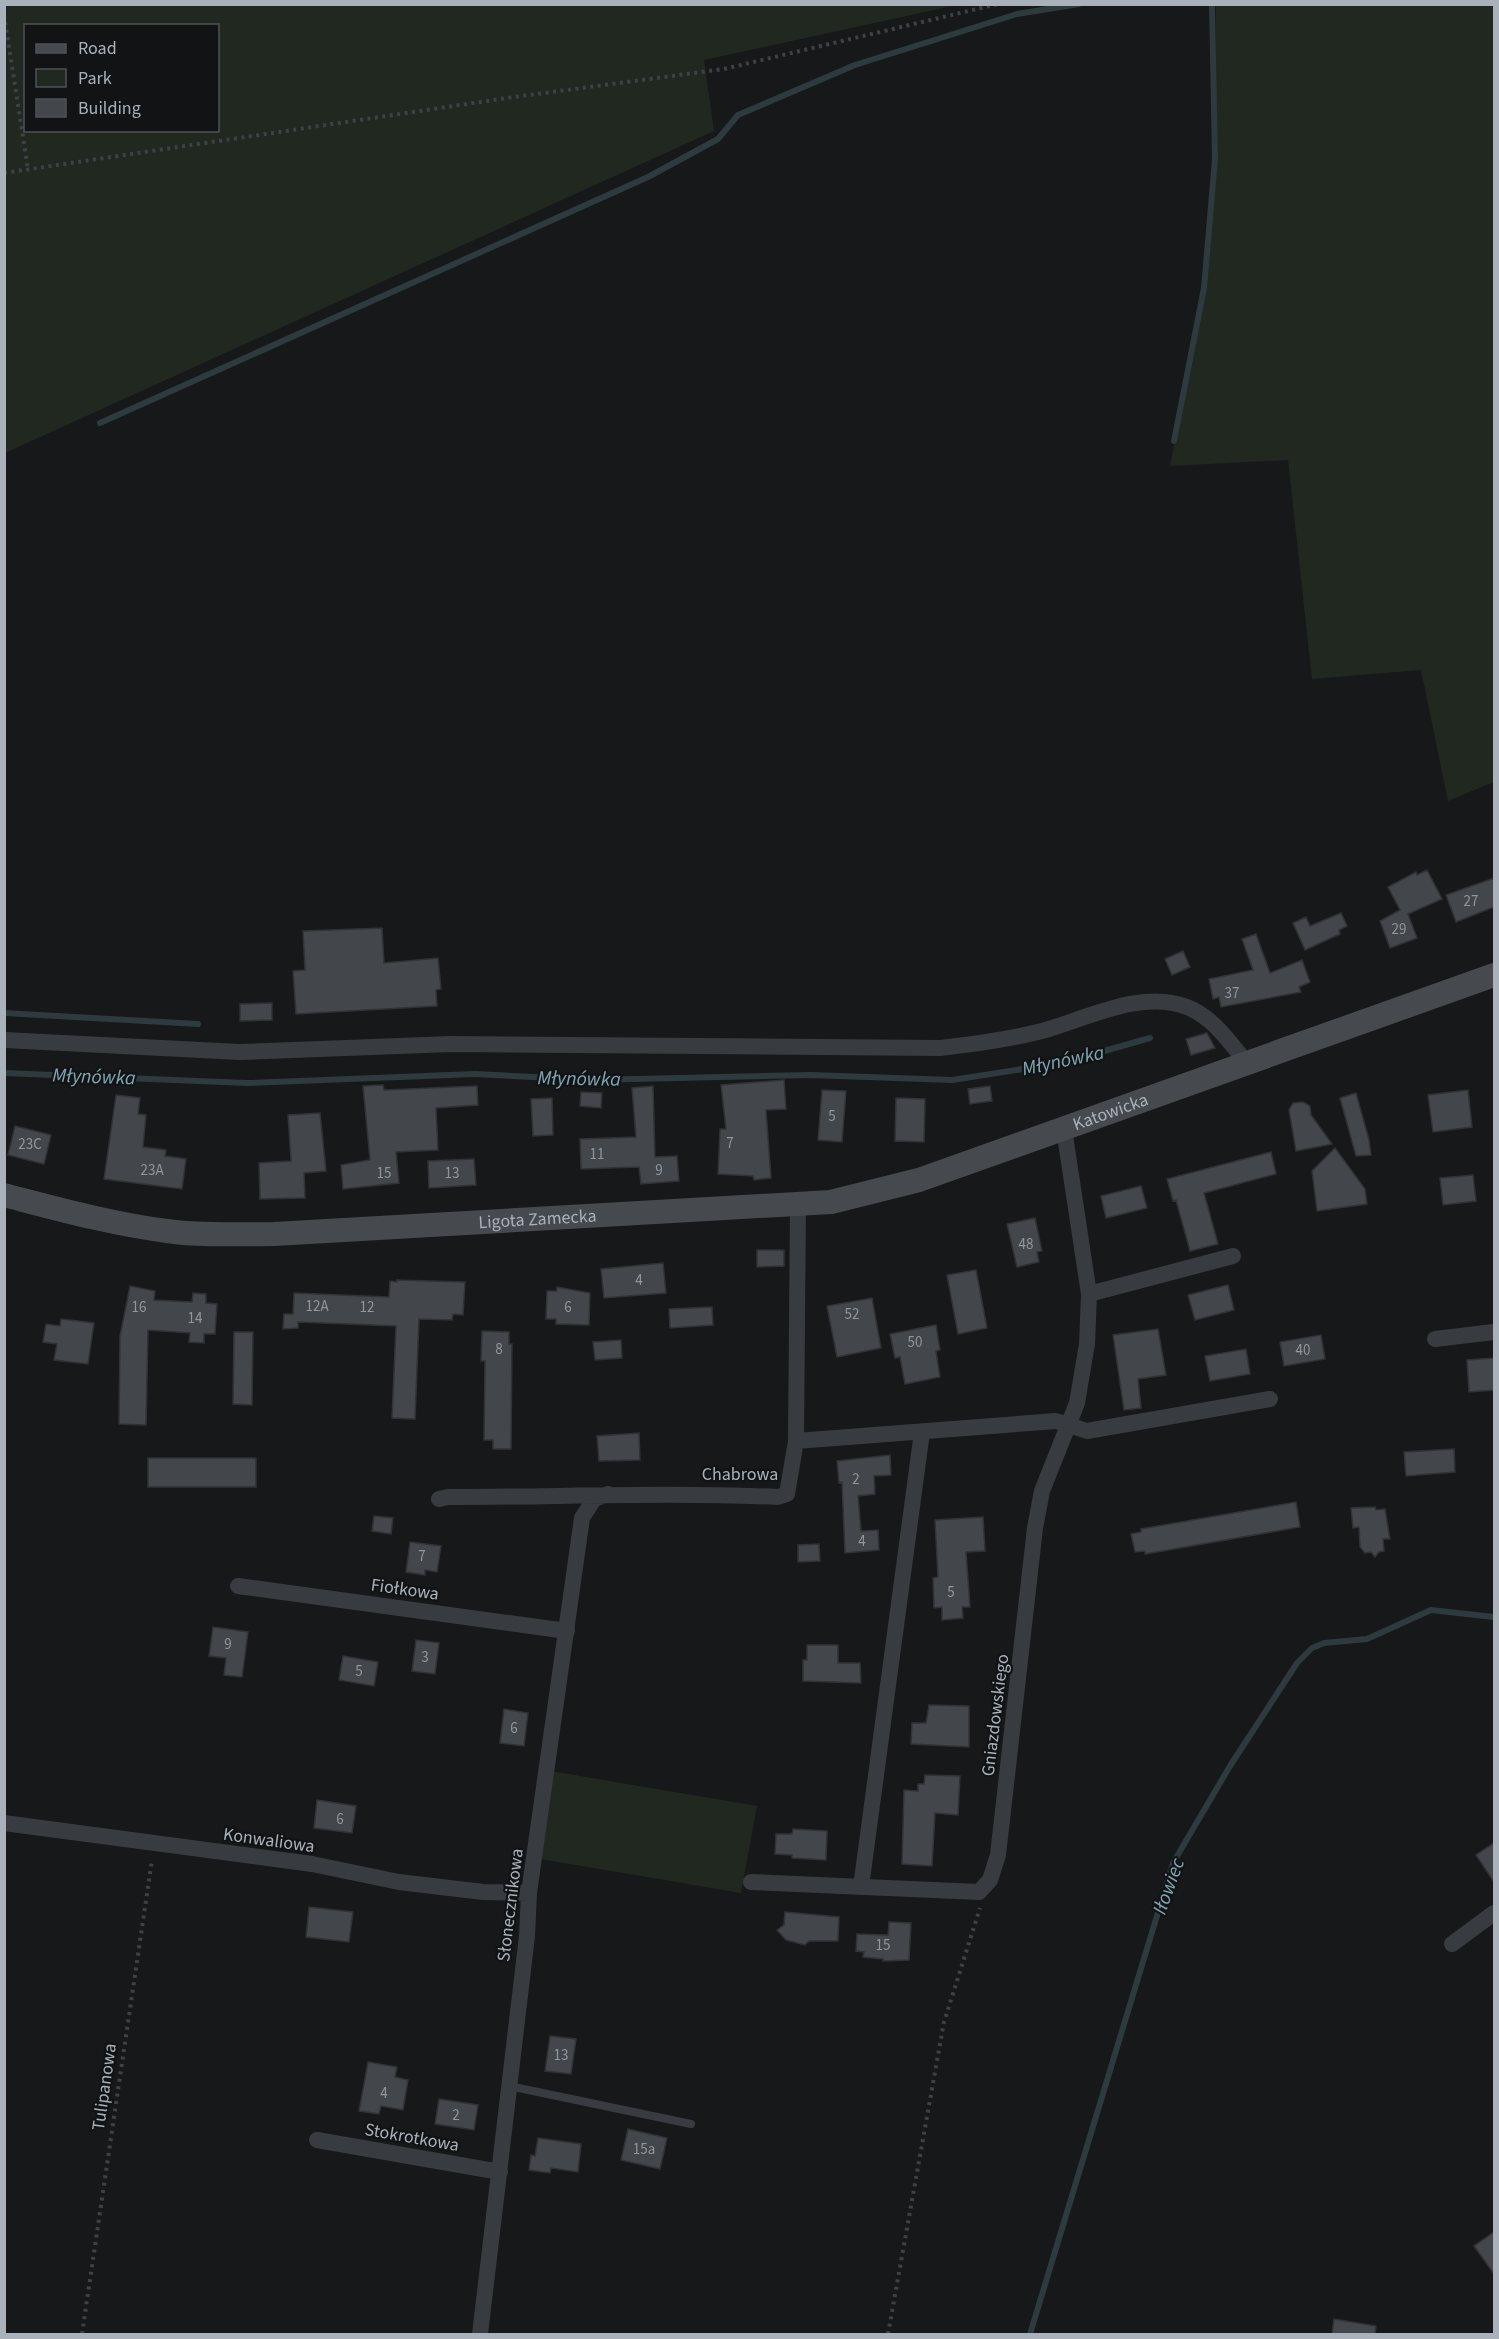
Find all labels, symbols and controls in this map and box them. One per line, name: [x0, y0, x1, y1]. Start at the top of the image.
legend: [24, 24, 219, 132]
text: Road: [78, 36, 117, 61]
text: Park: [78, 66, 112, 91]
text: Building: [78, 96, 141, 121]
house number: 27: [1464, 891, 1478, 912]
house number: 29: [1392, 919, 1406, 940]
house number: 37: [1225, 983, 1239, 1004]
water label: Młynówka: [1019, 1039, 1107, 1083]
water label: Młynówka: [52, 1062, 136, 1092]
water label: Młynówka: [537, 1064, 621, 1094]
street label: Katowicka: [1070, 1087, 1152, 1137]
house number: 5: [828, 1106, 836, 1127]
house number: 7: [726, 1133, 734, 1154]
house number: 23C: [18, 1134, 42, 1155]
house number: 11: [590, 1144, 604, 1165]
house number: 23A: [140, 1160, 164, 1181]
house number: 9: [655, 1160, 663, 1181]
house number: 15: [377, 1163, 391, 1184]
house number: 13: [445, 1163, 459, 1184]
street label: Ligota Zamecka: [478, 1203, 597, 1235]
house number: 48: [1019, 1234, 1033, 1255]
house number: 4: [635, 1270, 643, 1291]
house number: 12A: [305, 1296, 329, 1317]
house number: 16: [132, 1297, 146, 1318]
house number: 12: [360, 1297, 374, 1318]
house number: 6: [564, 1297, 572, 1318]
house number: 52: [845, 1304, 859, 1325]
house number: 14: [188, 1308, 203, 1329]
house number: 50: [908, 1332, 922, 1353]
house number: 8: [495, 1339, 503, 1360]
house number: 40: [1296, 1340, 1310, 1361]
street label: Chabrowa: [702, 1462, 778, 1487]
house number: 2: [852, 1469, 860, 1490]
house number: 4: [858, 1531, 866, 1552]
house number: 7: [418, 1546, 426, 1567]
street label: Fiołkowa: [369, 1572, 441, 1607]
house number: 5: [947, 1582, 955, 1603]
house number: 9: [224, 1634, 232, 1655]
house number: 3: [421, 1647, 429, 1668]
street label: Gniazdowskiego: [976, 1653, 1015, 1778]
house number: 5: [355, 1661, 363, 1682]
house number: 6: [510, 1718, 518, 1739]
house number: 6: [336, 1809, 344, 1830]
street label: Konwaliowa: [221, 1822, 316, 1859]
street label: Słonecznikowa: [491, 1847, 530, 1963]
water label: Iłowiec: [1146, 1854, 1192, 1918]
house number: 15: [876, 1935, 890, 1956]
street label: Tulipanowa: [86, 2042, 123, 2132]
house number: 13: [554, 2045, 568, 2066]
house number: 4: [380, 2083, 388, 2104]
house number: 2: [452, 2105, 460, 2126]
street label: Stokrotkowa: [363, 2117, 461, 2158]
house number: 15a: [633, 2139, 655, 2160]

